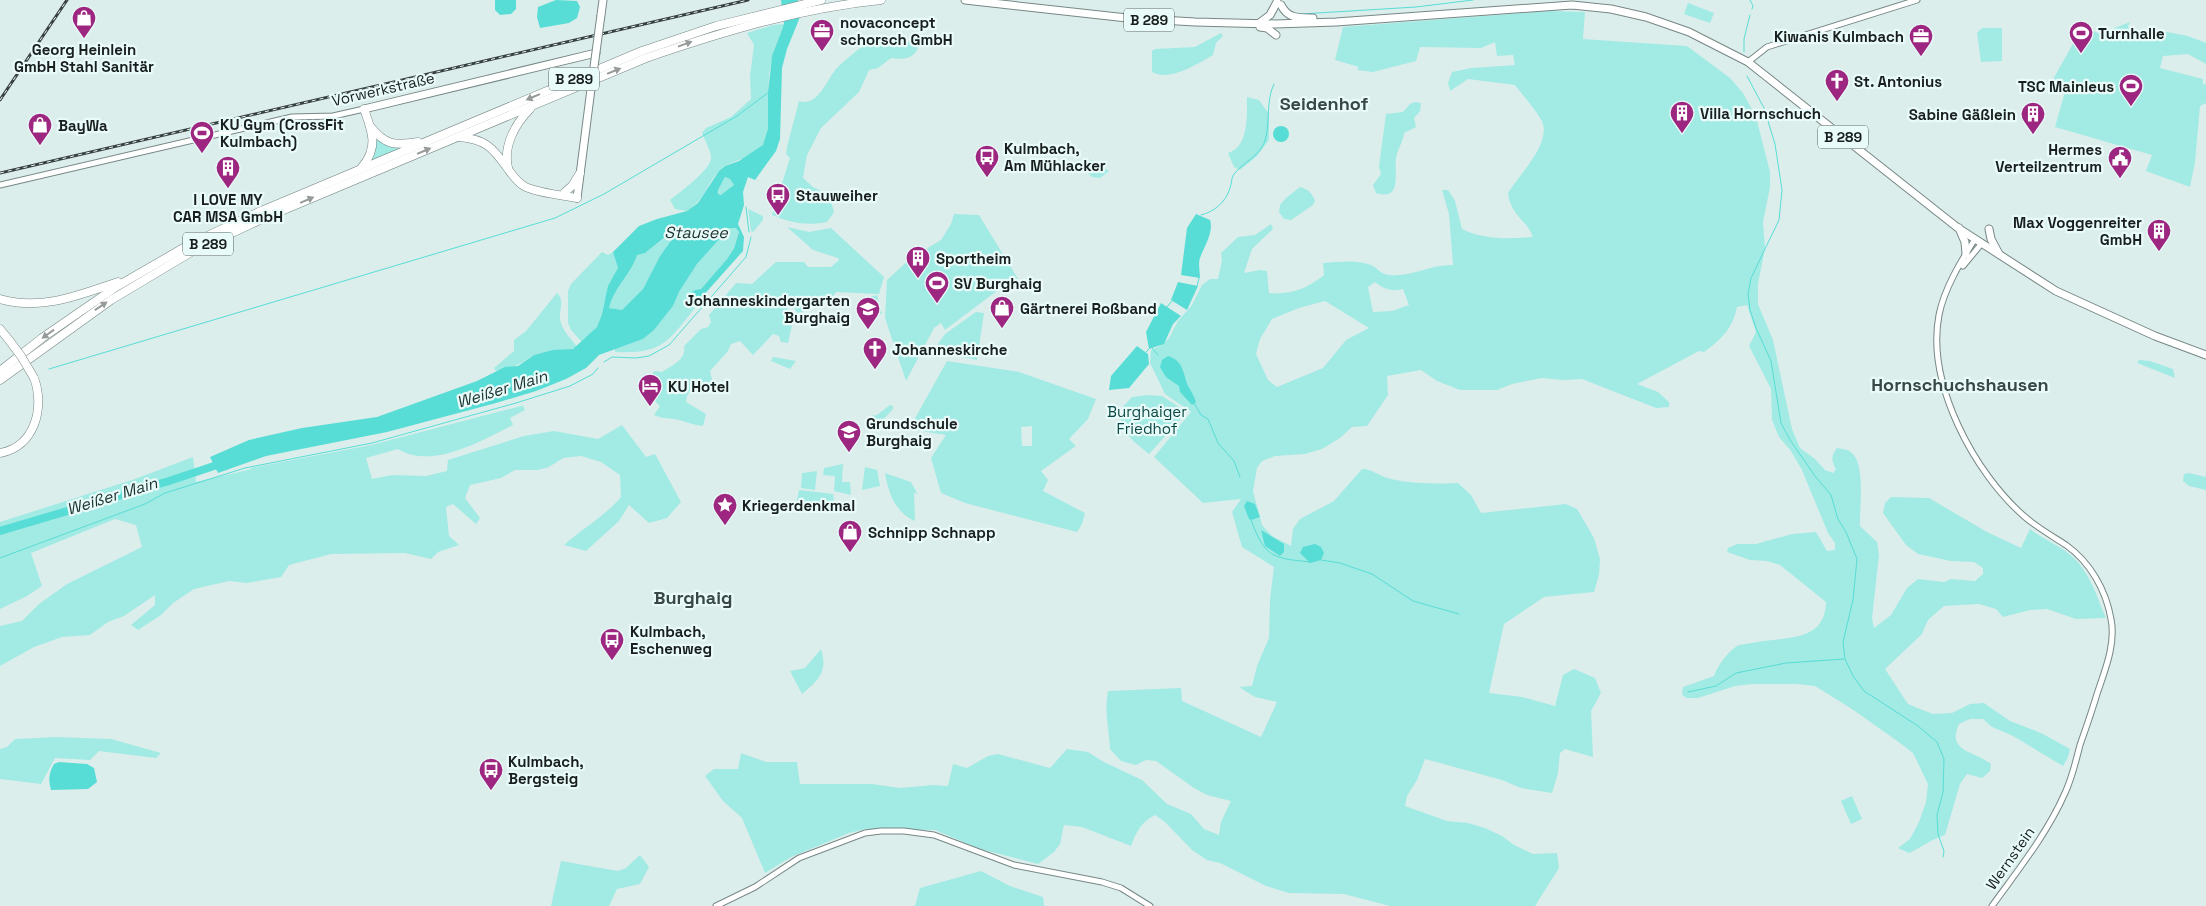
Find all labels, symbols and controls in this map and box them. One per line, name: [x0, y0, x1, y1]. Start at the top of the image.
shop icon: Georg Heinlein GmbH Stahl Sanitär: [71, 5, 97, 39]
road number: B 289: [1124, 8, 1174, 32]
place label: novaconcept schorsch GmbH: [840, 13, 953, 49]
office icon: novaconcept schorsch GmbH: [809, 18, 835, 52]
sports icon: Turnhalle: [2068, 20, 2094, 54]
office icon: Kiwanis Kulmbach: [1908, 23, 1934, 57]
place label: Turnhalle: [2098, 24, 2165, 43]
place label: Kiwanis Kulmbach: [1774, 27, 1904, 46]
place label: Georg Heinlein GmbH Stahl Sanitär: [14, 40, 154, 76]
one-way arrow: [678, 40, 693, 48]
one-way arrow: [607, 67, 621, 75]
street label: Vorwerkstraße: [330, 68, 436, 110]
road number: B 289: [549, 68, 599, 90]
church icon: St. Antonius: [1824, 68, 1850, 102]
place label: St. Antonius: [1854, 72, 1942, 91]
sports icon: TSC Mainleus: [2118, 73, 2144, 107]
place label: TSC Mainleus: [2018, 77, 2114, 96]
district label: Seidenhof: [1280, 92, 1368, 115]
one-way arrow: [526, 93, 540, 101]
building icon: Villa Hornschuch: [1669, 100, 1695, 134]
building icon: Sabine Gäßlein: [2020, 101, 2046, 135]
place label: Villa Hornschuch: [1700, 104, 1821, 123]
place label: Sabine Gäßlein: [1909, 105, 2016, 124]
shop icon: BayWa: [27, 112, 53, 146]
place label: KU Gym (CrossFit Kulmbach): [220, 115, 344, 151]
place label: BayWa: [58, 116, 108, 135]
sports icon: KU Gym (CrossFit Kulmbach): [189, 120, 215, 154]
road number: B 289: [1818, 125, 1868, 148]
place label: Kulmbach, Am Mühlacker: [1004, 139, 1106, 175]
place label: Hermes Verteilzentrum: [1995, 140, 2102, 176]
bus stop icon: Kulmbach, Am Mühlacker: [974, 144, 1000, 178]
public building icon: Hermes Verteilzentrum: [2107, 145, 2133, 179]
one-way arrow: [417, 146, 431, 154]
building icon: I LOVE MY CAR MSA GmbH: [215, 155, 241, 189]
bus stop icon: Stauweiher: [765, 182, 791, 216]
place label: Stauweiher: [796, 186, 878, 205]
place label: I LOVE MY CAR MSA GmbH: [173, 190, 283, 226]
one-way arrow: [300, 196, 315, 204]
place label: Max Voggenreiter GmbH: [2013, 213, 2142, 249]
building icon: Max Voggenreiter GmbH: [2146, 218, 2172, 252]
water label: Stausee: [664, 222, 728, 243]
road number: B 289: [183, 232, 233, 255]
building icon: Sportheim: [905, 245, 931, 279]
place label: Sportheim: [936, 249, 1011, 268]
sports icon: SV Burghaig: [924, 270, 950, 304]
place label: SV Burghaig: [954, 274, 1042, 293]
place label: Johanneskindergarten Burghaig: [685, 291, 850, 327]
shop icon: Gärtnerei Roßband: [989, 295, 1015, 329]
school or university icon: Johanneskindergarten Burghaig: [855, 296, 881, 330]
place label: Gärtnerei Roßband: [1020, 299, 1157, 318]
one-way arrow: [94, 301, 107, 311]
one-way arrow: [42, 328, 55, 339]
church icon: Johanneskirche: [862, 336, 888, 370]
place label: Johanneskirche: [892, 340, 1008, 359]
water label: Weißer Main: [454, 365, 551, 413]
hotel icon: KU Hotel: [637, 373, 663, 407]
district label: Hornschuchshausen: [1871, 373, 2049, 396]
place label: KU Hotel: [668, 377, 729, 396]
park label: Burghaiger Friedhof: [1107, 402, 1187, 438]
place label: Grundschule Burghaig: [866, 414, 958, 450]
school or university icon: Grundschule Burghaig: [836, 419, 862, 453]
water label: Weißer Main: [64, 472, 161, 520]
place icon: Kriegerdenkmal: [712, 492, 738, 526]
place label: Kriegerdenkmal: [742, 496, 855, 515]
shop icon: Schnipp Schnapp: [837, 519, 863, 553]
place label: Schnipp Schnapp: [868, 523, 995, 542]
district label: Burghaig: [653, 586, 733, 609]
place label: Kulmbach, Eschenweg: [630, 622, 712, 658]
bus stop icon: Kulmbach, Eschenweg: [599, 627, 625, 661]
place label: Kulmbach, Bergsteig: [508, 752, 584, 788]
bus stop icon: Kulmbach, Bergsteig: [478, 757, 504, 791]
street label: Wernstein: [1981, 823, 2039, 893]

